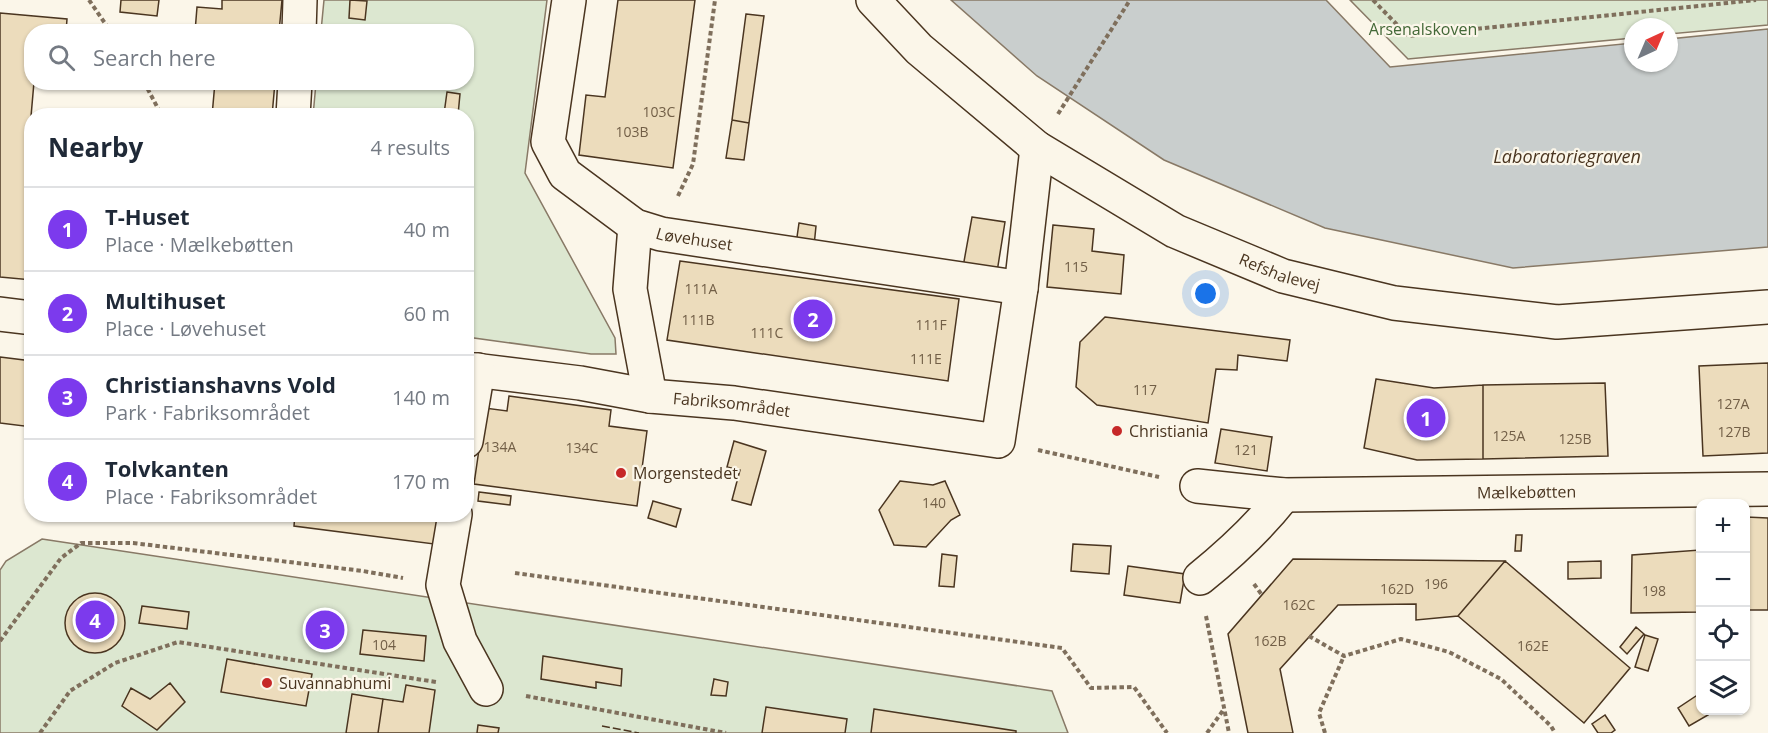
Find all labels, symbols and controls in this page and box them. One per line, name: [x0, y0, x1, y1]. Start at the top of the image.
park label: Arsenalskoven: [1369, 18, 1477, 40]
north arrow: [1624, 18, 1678, 72]
search box: [24, 24, 474, 90]
icon: search: [45, 41, 78, 74]
text: Search here: [93, 42, 216, 72]
house number: 103C: [643, 102, 676, 121]
house number: 103B: [615, 122, 649, 141]
text: Nearby: [48, 129, 143, 165]
text: 4 results: [370, 134, 450, 161]
water label: Laboratoriegraven: [1493, 144, 1641, 168]
text: T-Huset: [105, 201, 190, 231]
text: 1: [62, 216, 73, 243]
text: 40 m: [403, 216, 450, 243]
street label: Løvehuset: [653, 222, 734, 256]
text: Place · Mælkebøtten: [105, 231, 294, 258]
street label: Refshalevej: [1236, 248, 1323, 296]
house number: 115: [1064, 257, 1088, 276]
house number: 111A: [685, 279, 718, 298]
your location: [1191, 279, 1220, 308]
text: Multihuset: [105, 285, 226, 315]
pin: 2: [794, 296, 832, 342]
text: 2: [62, 300, 73, 327]
text: 60 m: [403, 300, 450, 327]
house number: 111B: [681, 310, 715, 329]
text: Place · Løvehuset: [105, 315, 266, 342]
house number: 111F: [915, 315, 947, 334]
house number: 111C: [751, 323, 784, 342]
house number: 111E: [910, 349, 942, 368]
text: Christianshavns Vold: [105, 369, 336, 399]
house number: 117: [1133, 380, 1157, 399]
text: 3: [62, 384, 73, 411]
text: 140 m: [392, 384, 450, 411]
street label: Fabriksområdet: [672, 387, 792, 422]
house number: 127A: [1717, 394, 1750, 413]
pin: 1: [1406, 396, 1446, 440]
text: Park · Fabriksområdet: [105, 399, 310, 426]
place label: Christiania: [1129, 420, 1208, 442]
house number: 127B: [1717, 422, 1751, 441]
marker: Christiania: [1110, 424, 1124, 438]
house number: 125A: [1493, 426, 1526, 445]
house number: 125B: [1558, 429, 1592, 448]
house number: 134A: [484, 437, 517, 456]
house number: 134C: [566, 438, 599, 457]
house number: 121: [1234, 440, 1258, 459]
text: Tolvkanten: [105, 453, 229, 483]
place label: Morgenstedet: [633, 462, 738, 484]
marker: Morgenstedet: [614, 466, 628, 480]
text: 4: [62, 468, 73, 495]
text: 170 m: [392, 468, 450, 495]
street label: Mælkebøtten: [1477, 480, 1576, 504]
text: Place · Fabriksområdet: [105, 483, 317, 510]
house number: 140: [922, 493, 946, 512]
map controls: [1696, 499, 1750, 715]
button: +: [1696, 499, 1750, 553]
button: −: [1696, 553, 1750, 607]
house number: 196: [1424, 574, 1448, 593]
house number: 162D: [1380, 579, 1414, 598]
house number: 198: [1642, 581, 1666, 600]
house number: 162C: [1283, 595, 1316, 614]
pin: 4: [76, 598, 115, 642]
button: locate: [1696, 607, 1750, 661]
pin: 3: [306, 608, 344, 652]
house number: 162B: [1253, 631, 1287, 650]
house number: 104: [372, 635, 396, 654]
house number: 162E: [1517, 636, 1549, 655]
button: layers: [1696, 661, 1750, 715]
place label: Suvannabhumi: [279, 672, 391, 694]
marker: Suvannabhumi: [260, 676, 274, 690]

